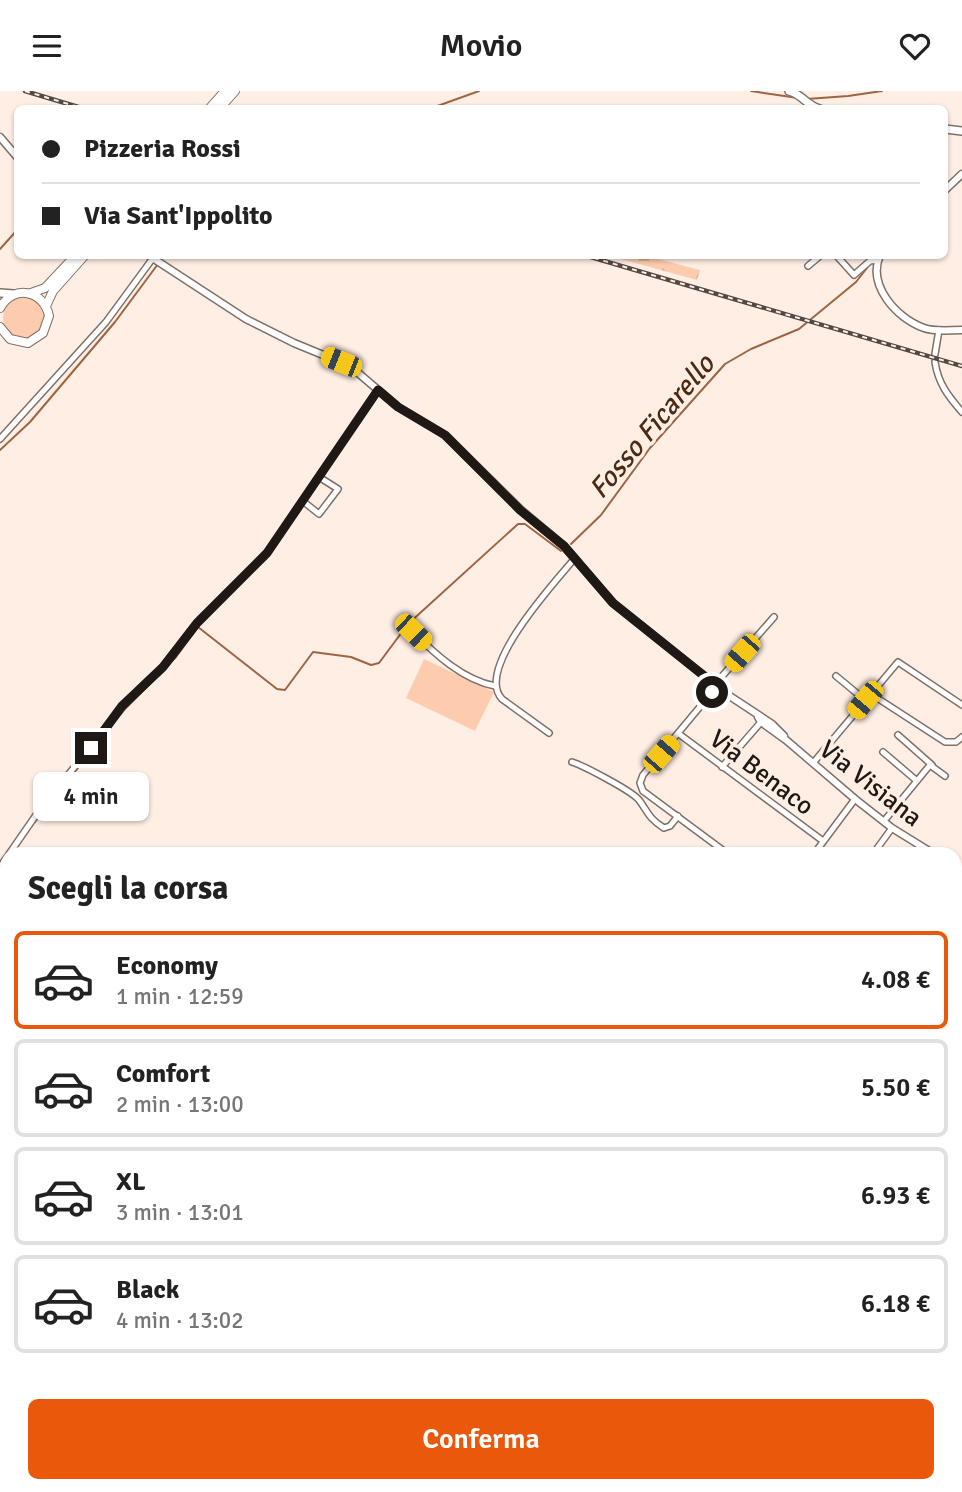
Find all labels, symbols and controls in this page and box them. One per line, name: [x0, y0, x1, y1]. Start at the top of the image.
text: Movio: [440, 26, 522, 65]
icon: menu: [28, 27, 66, 65]
icon: heart: [896, 27, 934, 65]
text: Pizzeria Rossi: [84, 133, 241, 165]
text: Via Sant'Ippolito: [84, 200, 273, 232]
car: [318, 344, 365, 380]
water label: Fosso Ficarello: [582, 347, 723, 506]
car: [391, 610, 436, 654]
car: [721, 630, 764, 676]
route start: [696, 676, 728, 708]
car: [844, 677, 887, 723]
street label: Via Benaco: [703, 723, 820, 822]
car: [640, 731, 683, 777]
route end: [75, 732, 107, 764]
street label: Via Visiana: [813, 734, 928, 834]
callout: 4 min: [33, 773, 149, 821]
text: 4 min: [63, 782, 119, 811]
text: Scegli la corsa: [28, 869, 229, 908]
icon: car: [32, 949, 95, 1012]
text: Economy: [116, 950, 218, 982]
text: 4.08 €: [861, 964, 930, 996]
text: 1 min · 12:59: [116, 982, 244, 1011]
icon: car: [32, 1057, 95, 1120]
text: Comfort: [116, 1058, 210, 1090]
text: 5.50 €: [861, 1072, 930, 1104]
text: 2 min · 13:00: [116, 1090, 244, 1119]
icon: car: [32, 1165, 95, 1228]
text: XL: [116, 1166, 146, 1198]
text: 6.93 €: [861, 1180, 930, 1212]
text: 3 min · 13:01: [116, 1198, 244, 1227]
icon: car: [32, 1273, 95, 1336]
text: Black: [116, 1274, 179, 1306]
text: 6.18 €: [861, 1288, 930, 1320]
text: 4 min · 13:02: [116, 1306, 244, 1335]
button: Conferma: [28, 1399, 934, 1479]

